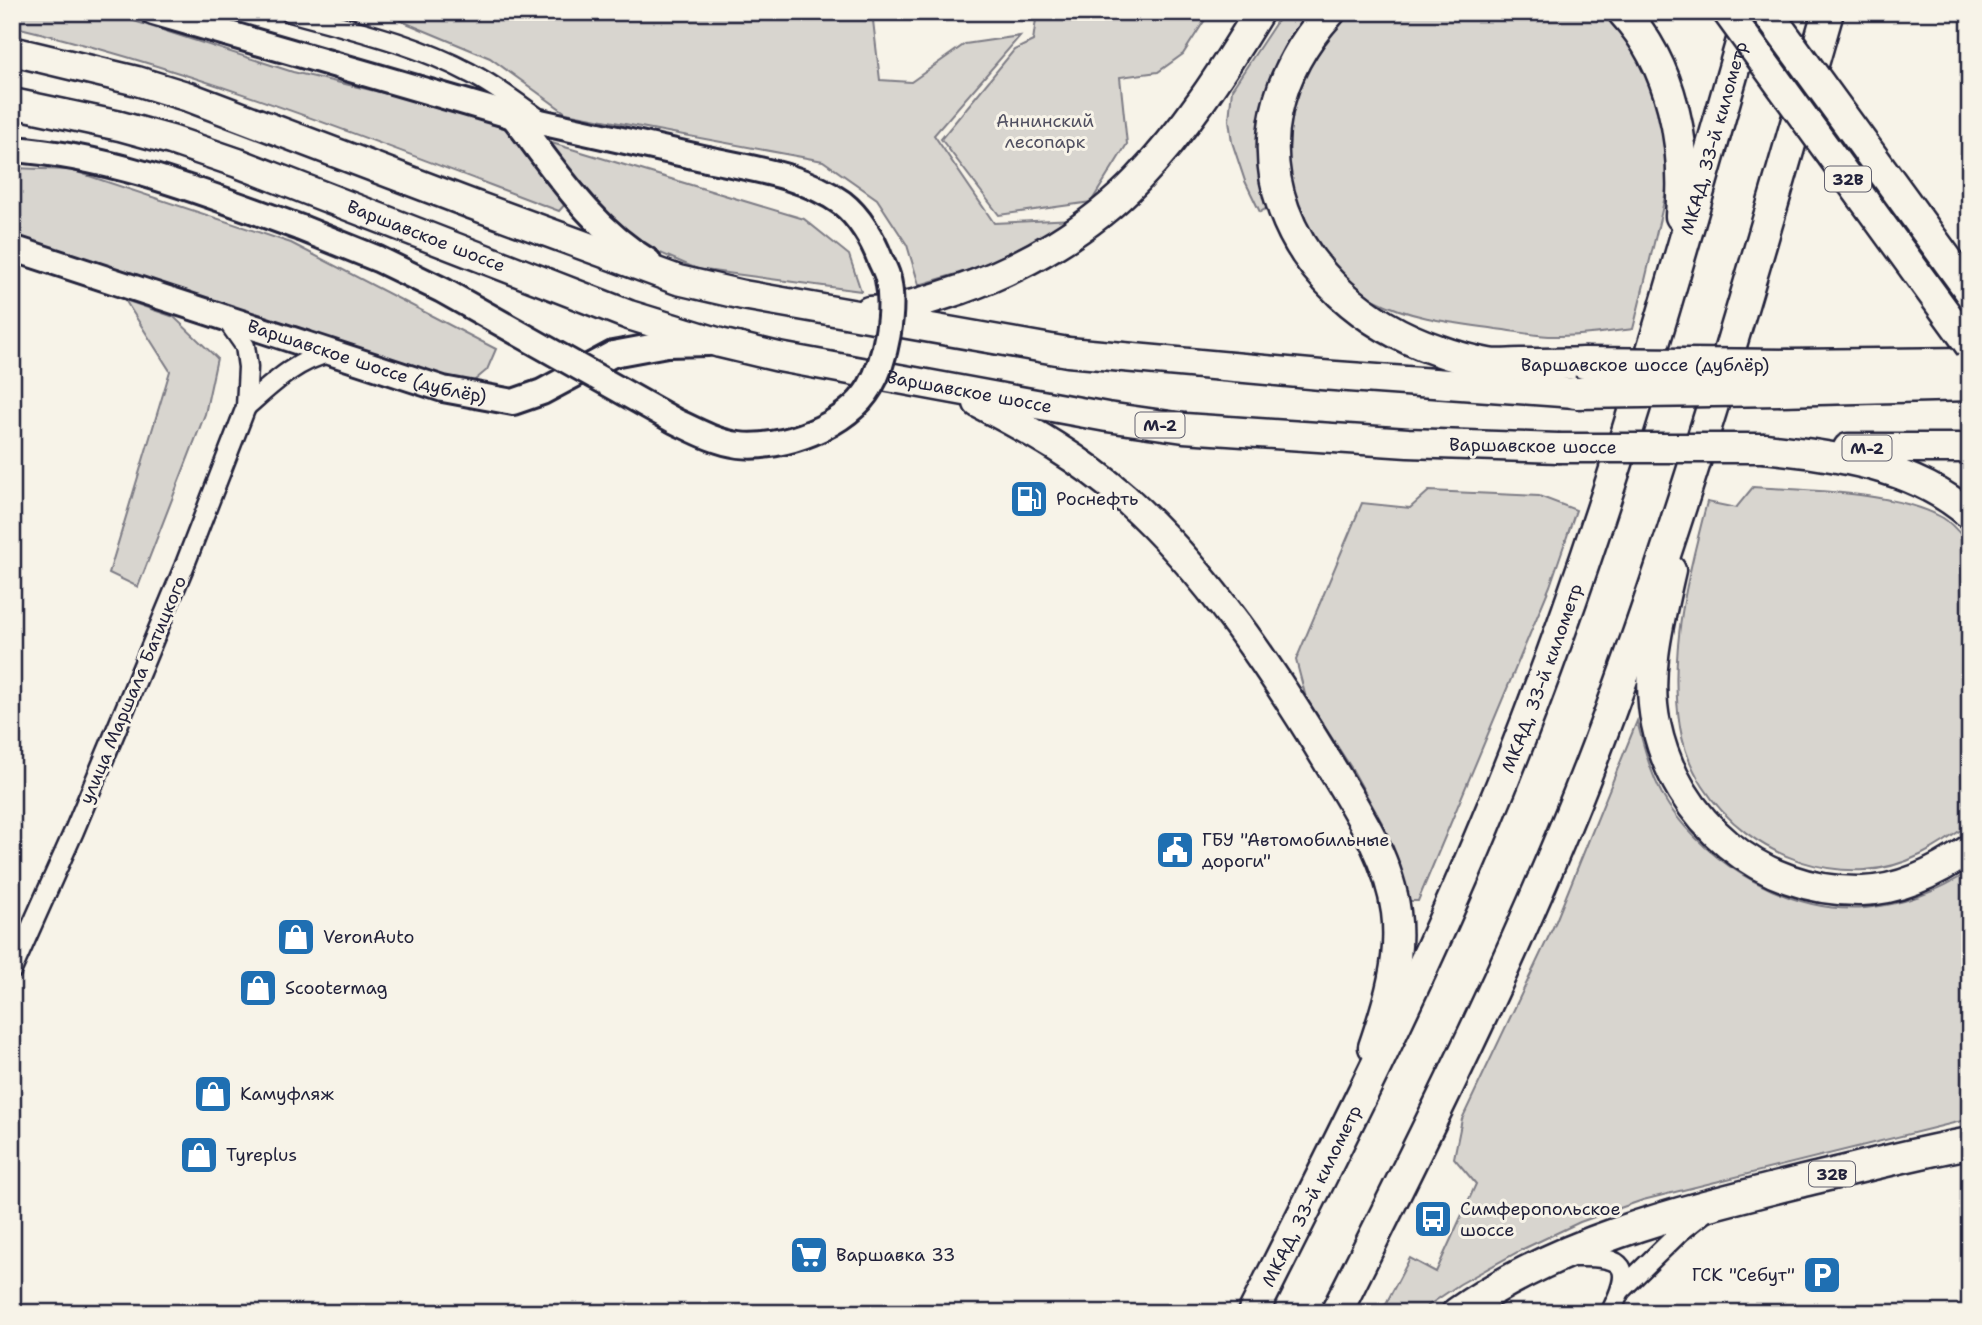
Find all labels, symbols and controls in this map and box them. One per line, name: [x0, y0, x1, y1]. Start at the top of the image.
street label: МКАД, 33-й километр: [1675, 39, 1753, 238]
park label: Аннинский лесопарк: [996, 109, 1094, 154]
road number: 32B: [1825, 167, 1871, 192]
street label: Варшавское шоссе: [344, 195, 509, 278]
street label: Варшавское шоссе (дублёр): [245, 314, 488, 409]
street label: Варшавское шоссе (дублёр): [1521, 353, 1769, 377]
street label: Варшавское шоссе: [885, 365, 1054, 419]
road number: М-2: [1136, 412, 1184, 438]
street label: Варшавское шоссе: [1449, 433, 1617, 459]
road number: М-2: [1842, 436, 1892, 461]
fuel station icon: Роснефть: [1008, 478, 1050, 520]
place label: Роснефть: [1056, 487, 1138, 511]
street label: улица Маршала Батицкого: [74, 572, 192, 808]
street label: МКАД, 33-й километр: [1496, 580, 1588, 776]
place label: ГБУ "Автомобильные дороги": [1202, 828, 1390, 873]
public building icon: ГБУ "Автомобильные дороги": [1154, 829, 1196, 871]
shop icon: VeronAuto: [275, 916, 317, 958]
place label: VeronAuto: [323, 925, 414, 949]
shop icon: Scootermag: [237, 967, 279, 1009]
place label: Scootermag: [285, 976, 388, 1000]
shop icon: Камуфляж: [192, 1073, 234, 1115]
place label: Камуфляж: [240, 1082, 334, 1106]
street label: МКАД, 33-й километр: [1256, 1101, 1367, 1291]
shop icon: Tyreplus: [178, 1134, 220, 1176]
place label: Tyreplus: [226, 1143, 297, 1167]
road number: 32B: [1809, 1162, 1855, 1186]
place label: Симферопольское шоссе: [1460, 1197, 1621, 1242]
bus stop icon: Симферопольское шоссе: [1412, 1198, 1454, 1240]
supermarket icon: Варшавка 33: [788, 1234, 830, 1276]
place label: Варшавка 33: [836, 1243, 955, 1267]
parking icon: ГСК "Себут": [1801, 1254, 1843, 1296]
place label: ГСК "Себут": [1692, 1263, 1795, 1287]

